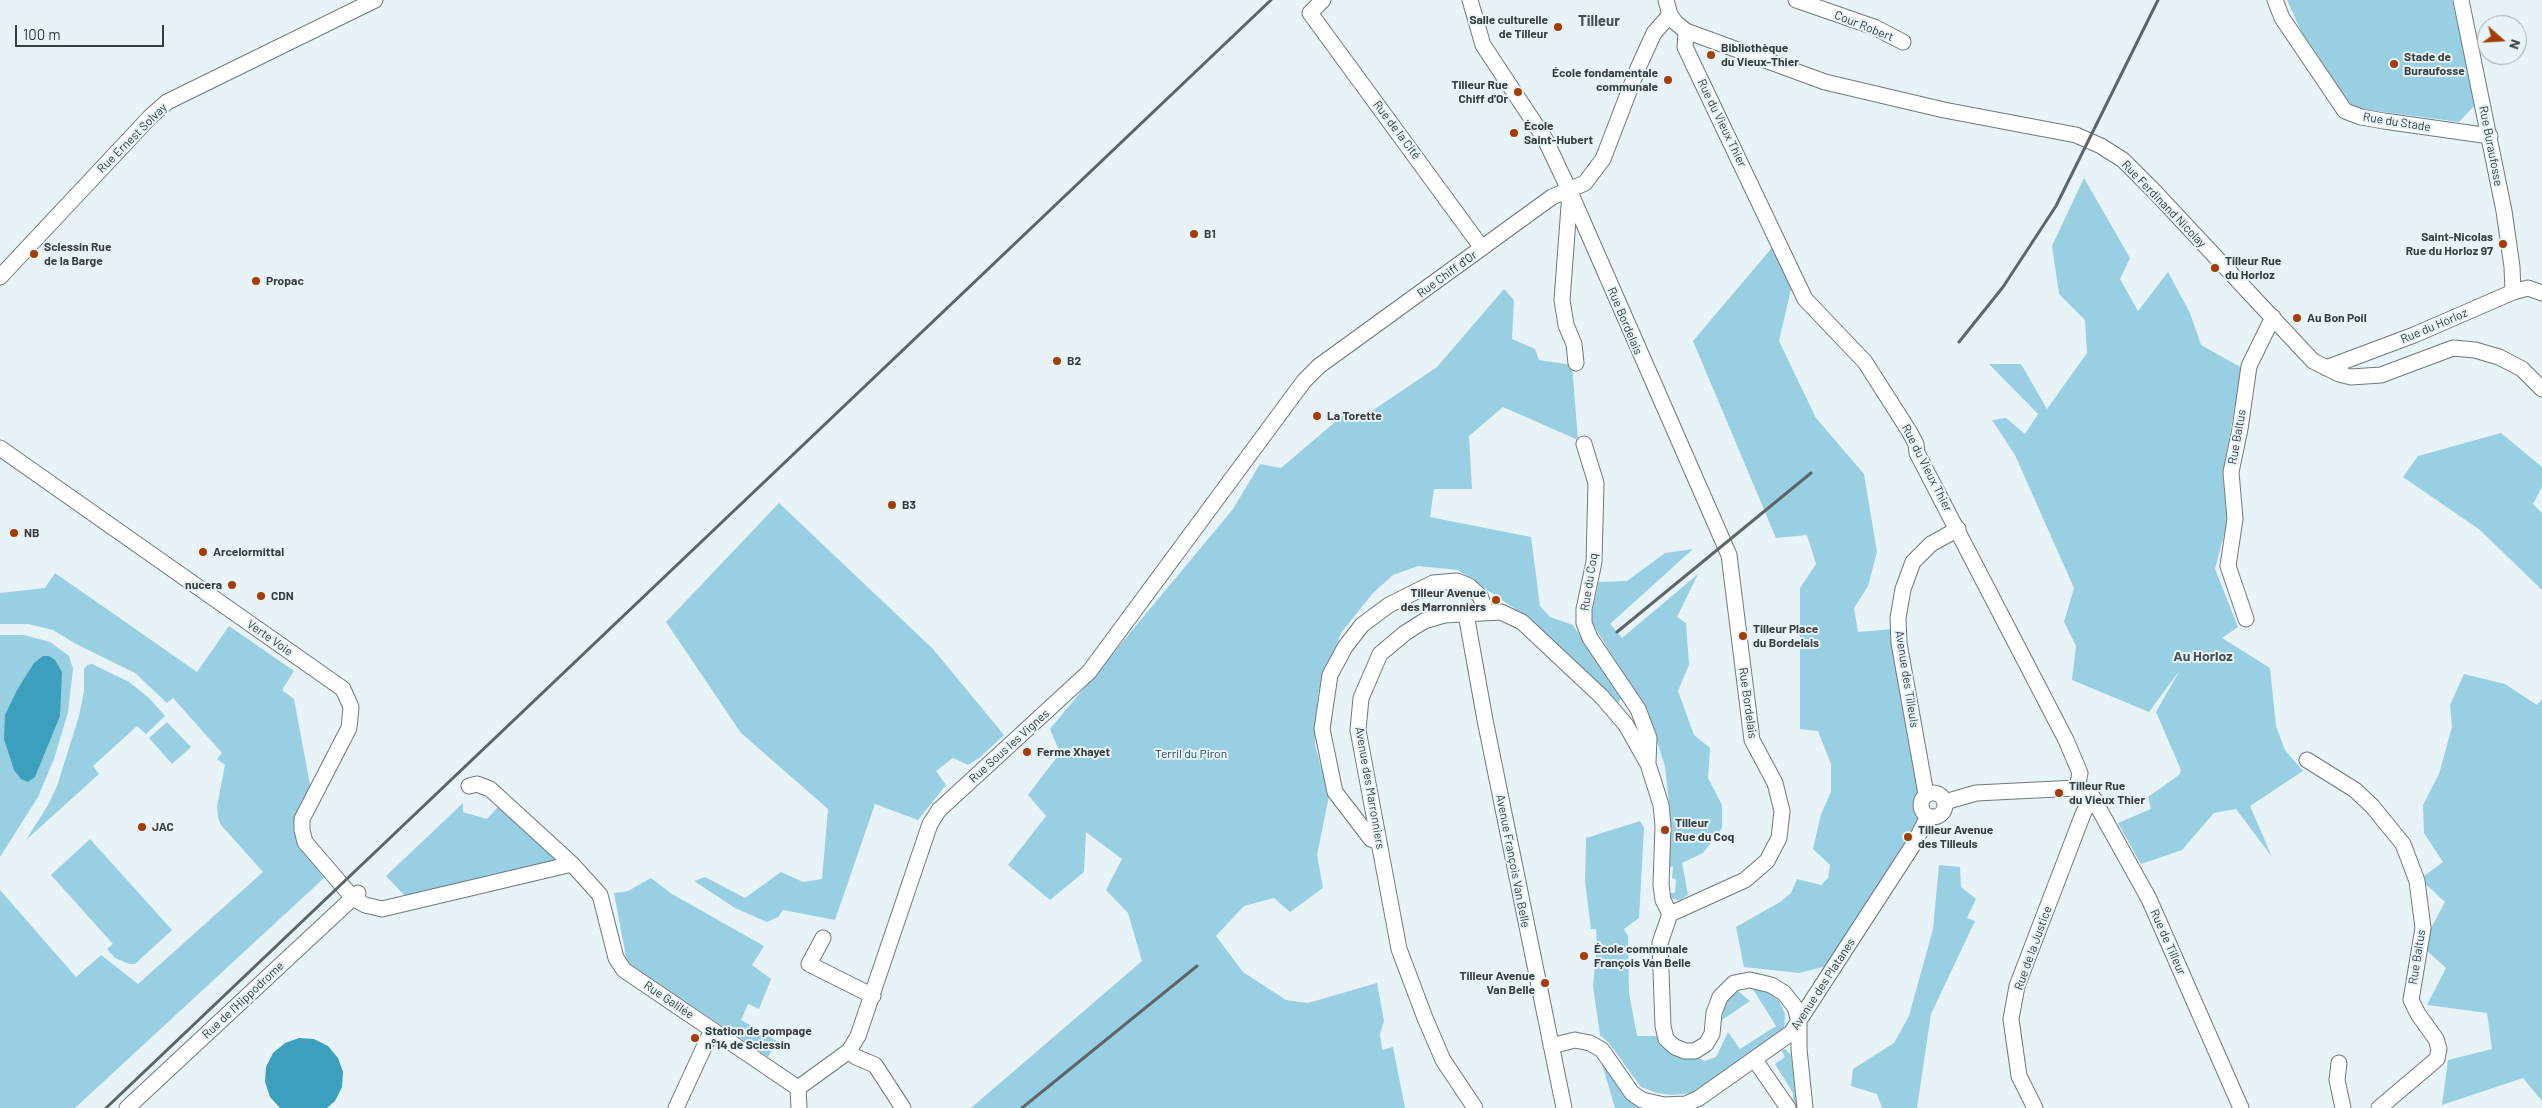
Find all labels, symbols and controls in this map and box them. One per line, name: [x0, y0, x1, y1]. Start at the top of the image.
street label: Cour Robert: [1832, 8, 1896, 44]
district label: Tilleur: [1578, 12, 1620, 30]
place label: Salle culturelle de Tilleur: [1469, 13, 1548, 41]
scale bar: [18, 15, 166, 47]
north arrow: [2477, 15, 2527, 65]
marker: Salle culturelle de Tilleur: [1552, 21, 1564, 33]
text: 100 m: [23, 25, 61, 43]
text: N: [2506, 38, 2525, 52]
place label: Bibliothèque du Vieux-Thier: [1721, 41, 1799, 69]
marker: Bibliothèque du Vieux-Thier: [1705, 49, 1717, 61]
place label: Stade de Buraufosse: [2404, 50, 2465, 78]
marker: Stade de Buraufosse: [2388, 58, 2400, 70]
place label: École fondamentale communale: [1552, 66, 1658, 94]
marker: École fondamentale communale: [1662, 74, 1674, 86]
street label: Rue du Vieux Thier: [1694, 77, 1750, 169]
place label: Tilleur Rue Chiff d'Or: [1452, 78, 1508, 106]
marker: Tilleur Rue Chiff d'Or: [1512, 86, 1524, 98]
street label: Rue de la Cité: [1370, 98, 1424, 162]
street label: Rue Ernest Solvay: [94, 100, 170, 176]
street label: Rue Buraufosse: [2476, 105, 2506, 187]
street label: Rue du Stade: [2362, 110, 2432, 134]
place label: École Saint-Hubert: [1524, 119, 1593, 147]
marker: École Saint-Hubert: [1508, 127, 1520, 139]
street label: Rue Ferdinand Nicolay: [2119, 157, 2209, 251]
place label: B1: [1204, 227, 1216, 241]
marker: B1: [1188, 228, 1200, 240]
place label: Saint-Nicolas Rue du Horloz 97: [2406, 230, 2493, 258]
marker: Saint-Nicolas Rue du Horloz 97: [2497, 238, 2509, 250]
place label: Sclessin Rue de la Barge: [44, 240, 111, 268]
marker: Sclessin Rue de la Barge: [28, 248, 40, 260]
street label: Rue Chiff d'Or: [1414, 248, 1480, 300]
place label: Tilleur Rue du Horloz: [2225, 254, 2281, 282]
marker: Tilleur Rue du Horloz: [2209, 262, 2221, 274]
place label: Propac: [266, 274, 304, 288]
marker: Propac: [250, 275, 262, 287]
street label: Rue Bordelais: [1604, 285, 1646, 357]
street label: Rue du Horloz: [2398, 305, 2470, 347]
place label: Au Bon Poil: [2307, 311, 2367, 325]
marker: Au Bon Poil: [2291, 312, 2303, 324]
place label: B2: [1067, 354, 1081, 368]
marker: B2: [1051, 355, 1063, 367]
street label: Rue Baltus: [2225, 408, 2249, 466]
place label: La Torette: [1327, 409, 1382, 423]
marker: La Torette: [1311, 410, 1323, 422]
street label: Rue du Vieux Thier: [1899, 422, 1955, 514]
place label: B3: [902, 498, 916, 512]
marker: B3: [886, 499, 898, 511]
place label: NB: [24, 526, 39, 540]
marker: NB: [8, 527, 20, 539]
place label: Arcelormittal: [213, 545, 284, 559]
marker: Arcelormittal: [197, 546, 209, 558]
street label: Rue du Coq: [1577, 552, 1601, 612]
place label: nucera: [185, 578, 222, 592]
marker: nucera: [226, 579, 238, 591]
place label: Tilleur Avenue des Marronniers: [1400, 586, 1486, 614]
place label: CDN: [271, 589, 294, 603]
marker: CDN: [255, 590, 267, 602]
marker: Tilleur Avenue des Marronniers: [1490, 594, 1502, 606]
street label: Verte Voie: [244, 617, 296, 659]
place label: Tilleur Place du Bordelais: [1753, 622, 1819, 650]
street label: Avenue des Tilleuls: [1892, 629, 1922, 729]
marker: Tilleur Place du Bordelais: [1737, 630, 1749, 642]
district label: Au Horloz: [2173, 648, 2233, 664]
street label: Rue Bordelais: [1736, 667, 1760, 739]
street label: Rue Sous les Vignes: [966, 706, 1052, 786]
street label: Avenue des Marronniers: [1352, 726, 1388, 850]
place label: Ferme Xhayet: [1037, 745, 1110, 759]
marker: Ferme Xhayet: [1021, 746, 1033, 758]
park label: Terril du Piron: [1155, 747, 1227, 761]
place label: Tilleur Rue du Vieux Thier: [2069, 779, 2145, 807]
marker: Tilleur Rue du Vieux Thier: [2053, 787, 2065, 799]
street label: Avenue François Van Belle: [1493, 793, 1533, 929]
place label: Tilleur Rue du Coq: [1675, 816, 1734, 844]
place label: JAC: [152, 820, 174, 834]
marker: JAC: [136, 821, 148, 833]
place label: Tilleur Avenue des Tilleuls: [1918, 823, 1993, 851]
marker: Tilleur Rue du Coq: [1659, 824, 1671, 836]
marker: Tilleur Avenue des Tilleuls: [1902, 831, 1914, 843]
street label: Rue de la Justice: [2011, 904, 2055, 992]
street label: Rue de Tilleur: [2147, 907, 2189, 977]
street label: Rue Baltus: [2406, 928, 2428, 986]
street label: Avenue des Platanes: [1788, 935, 1858, 1033]
place label: École communale François Van Belle: [1594, 942, 1691, 970]
marker: École communale François Van Belle: [1578, 950, 1590, 962]
street label: Rue de l'Hippodrome: [199, 958, 287, 1042]
place label: Tilleur Avenue Van Belle: [1460, 969, 1535, 997]
marker: Tilleur Avenue Van Belle: [1539, 977, 1551, 989]
street label: Rue Galilée: [641, 978, 697, 1022]
place label: Station de pompage n°14 de Sclessin: [705, 1024, 812, 1052]
marker: Station de pompage n°14 de Sclessin: [689, 1032, 701, 1044]

